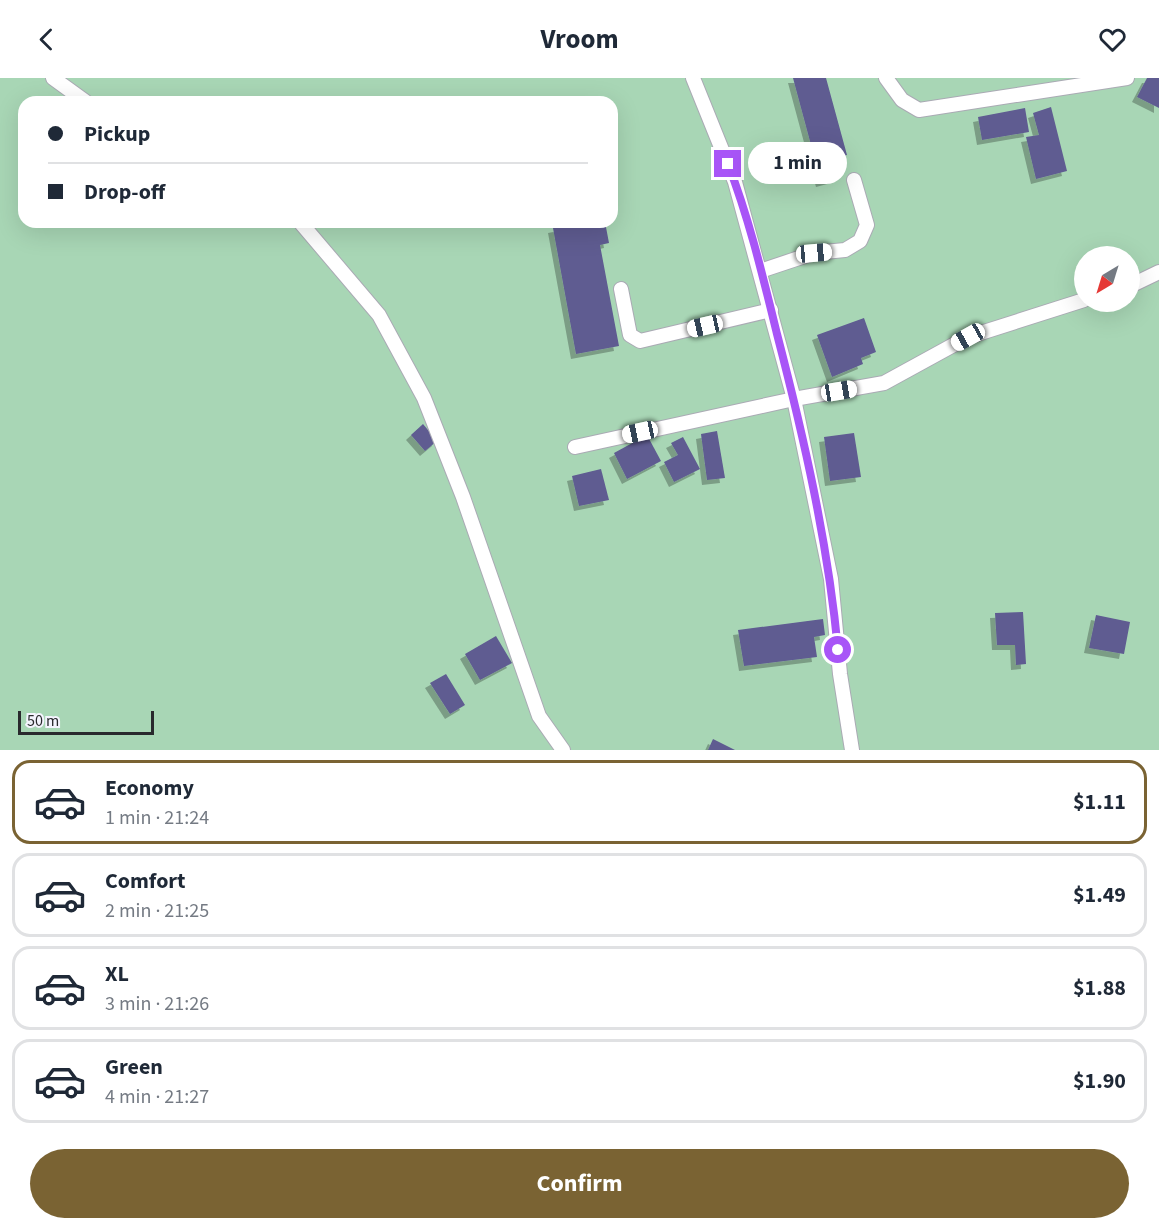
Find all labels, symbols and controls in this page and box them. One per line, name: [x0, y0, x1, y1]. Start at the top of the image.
text: Vroom: [540, 20, 619, 59]
icon: back: [30, 23, 63, 56]
icon: heart: [1096, 23, 1129, 56]
text: Pickup: [84, 118, 150, 150]
callout: 1 min: [749, 143, 848, 185]
text: 1 min: [773, 149, 822, 177]
route end: [714, 150, 741, 177]
text: Drop-off: [84, 176, 165, 208]
car: [795, 242, 833, 264]
north arrow: [1074, 246, 1140, 312]
map controls: [1074, 246, 1140, 312]
car: [685, 313, 725, 339]
car: [948, 320, 988, 354]
car: [820, 379, 858, 403]
car: [621, 419, 659, 445]
route start: [824, 636, 851, 663]
scale bar: [18, 708, 154, 736]
text: 50 m: [27, 710, 59, 732]
text: Economy: [105, 772, 194, 804]
icon: car: [33, 775, 87, 829]
text: $1.11: [1073, 786, 1126, 818]
text: 1 min · 21:24: [105, 804, 209, 832]
text: Comfort: [105, 865, 186, 897]
icon: car: [33, 868, 87, 922]
text: $1.49: [1073, 879, 1126, 911]
text: 2 min · 21:25: [105, 897, 209, 925]
text: XL: [105, 958, 129, 990]
icon: car: [33, 961, 87, 1015]
text: $1.88: [1073, 972, 1126, 1004]
text: 3 min · 21:26: [105, 990, 209, 1018]
text: Green: [105, 1051, 163, 1083]
icon: car: [33, 1054, 87, 1108]
text: $1.90: [1073, 1065, 1126, 1097]
text: 4 min · 21:27: [105, 1083, 209, 1111]
button: Confirm: [30, 1149, 1129, 1218]

